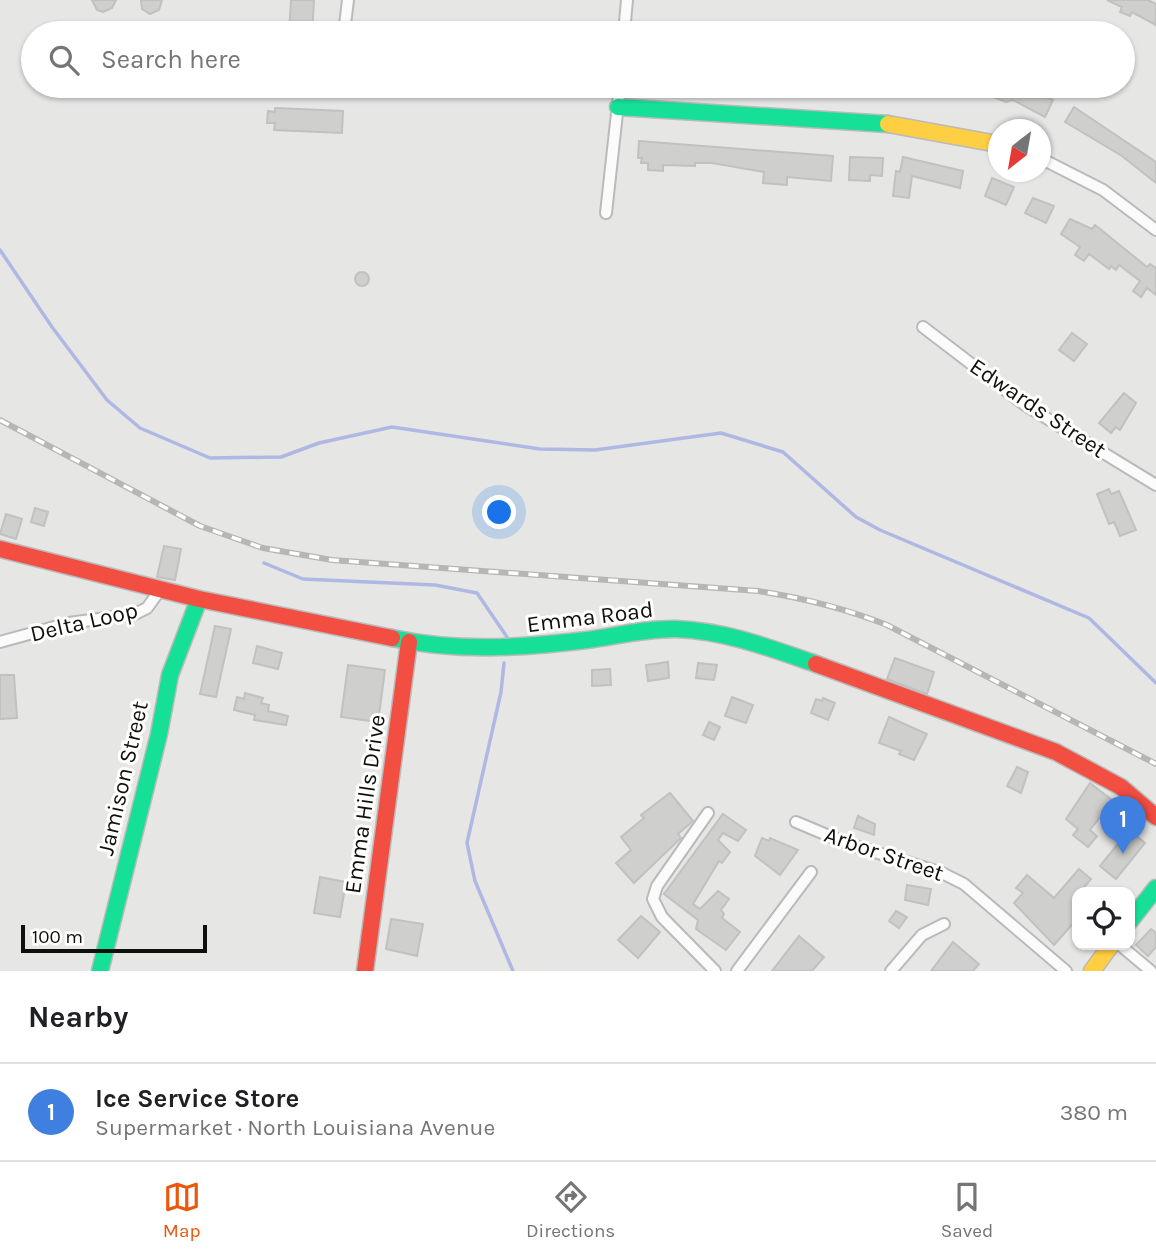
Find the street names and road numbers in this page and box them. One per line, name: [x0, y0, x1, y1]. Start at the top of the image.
street label: Edwards Street: [965, 352, 1112, 464]
street label: Emma Road: [525, 596, 655, 638]
street label: Delta Loop: [28, 597, 140, 647]
street label: Jamison Street: [92, 698, 154, 858]
street label: Emma Hills Drive: [339, 713, 391, 895]
street label: Arbor Street: [821, 821, 948, 887]

